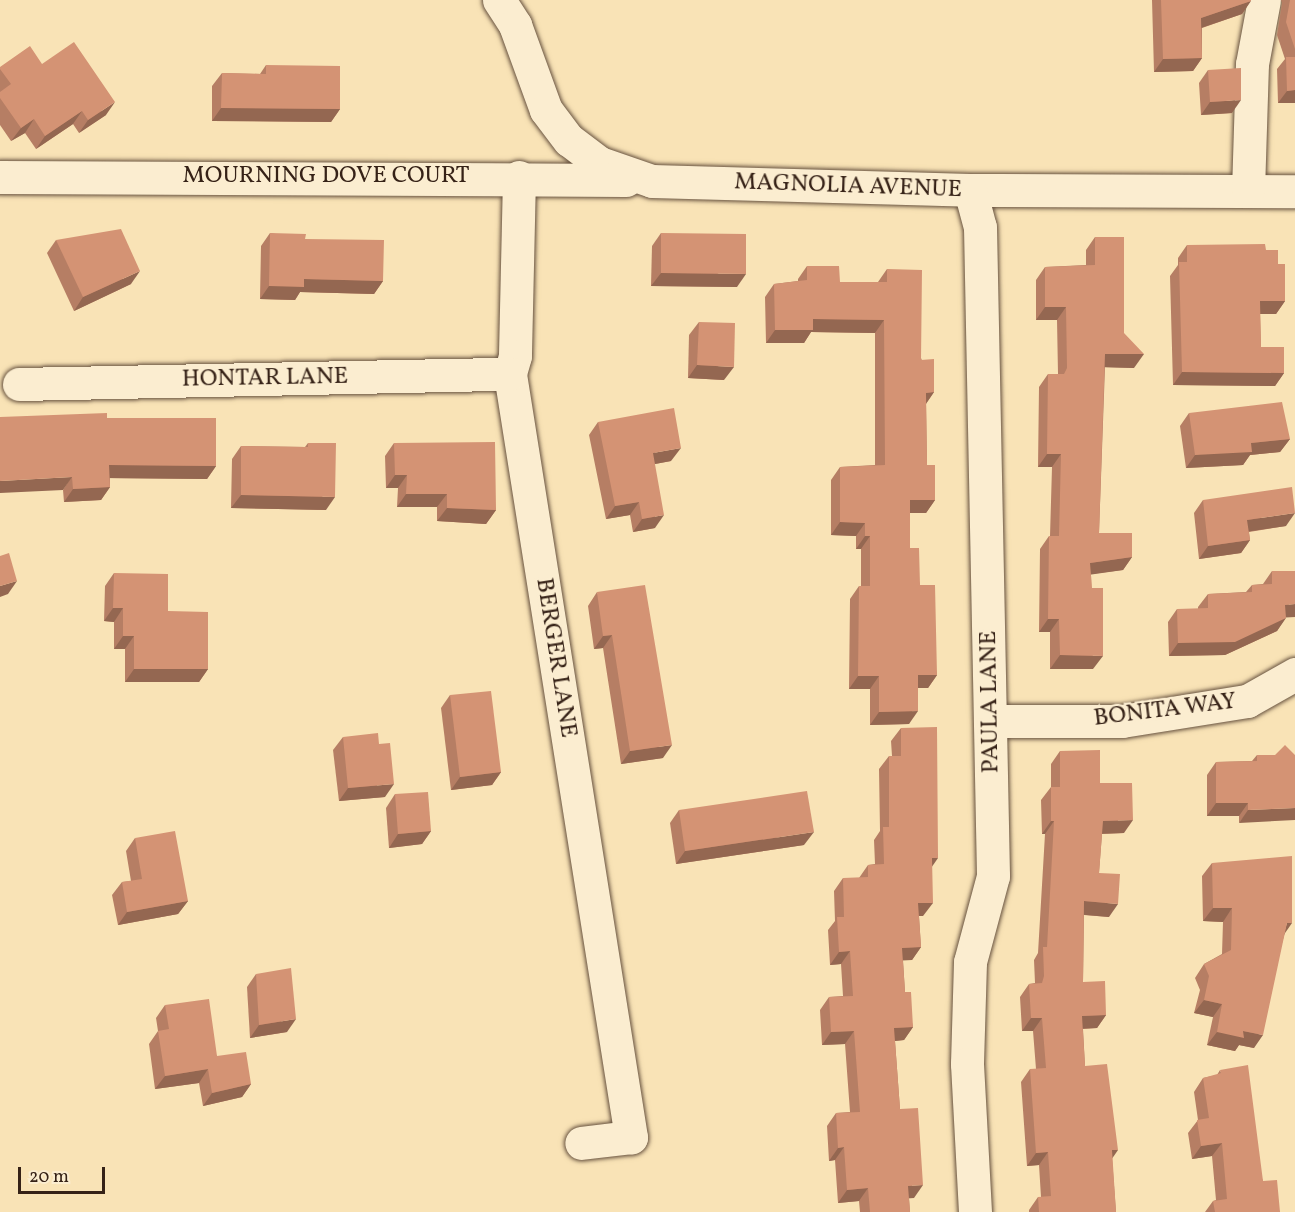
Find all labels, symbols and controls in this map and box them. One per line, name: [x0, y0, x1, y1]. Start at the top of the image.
street label: MOURNING DOVE COURT: [183, 163, 469, 191]
street label: MAGNOLIA AVENUE: [734, 169, 962, 205]
street label: HONTAR LANE: [182, 363, 348, 395]
street label: BERGER LANE: [528, 576, 582, 740]
street label: PAULA LANE: [975, 630, 1007, 774]
street label: BONITA WAY: [1092, 688, 1238, 734]
scale bar: [21, 1155, 108, 1193]
text: 20 m: [29, 1165, 69, 1190]

